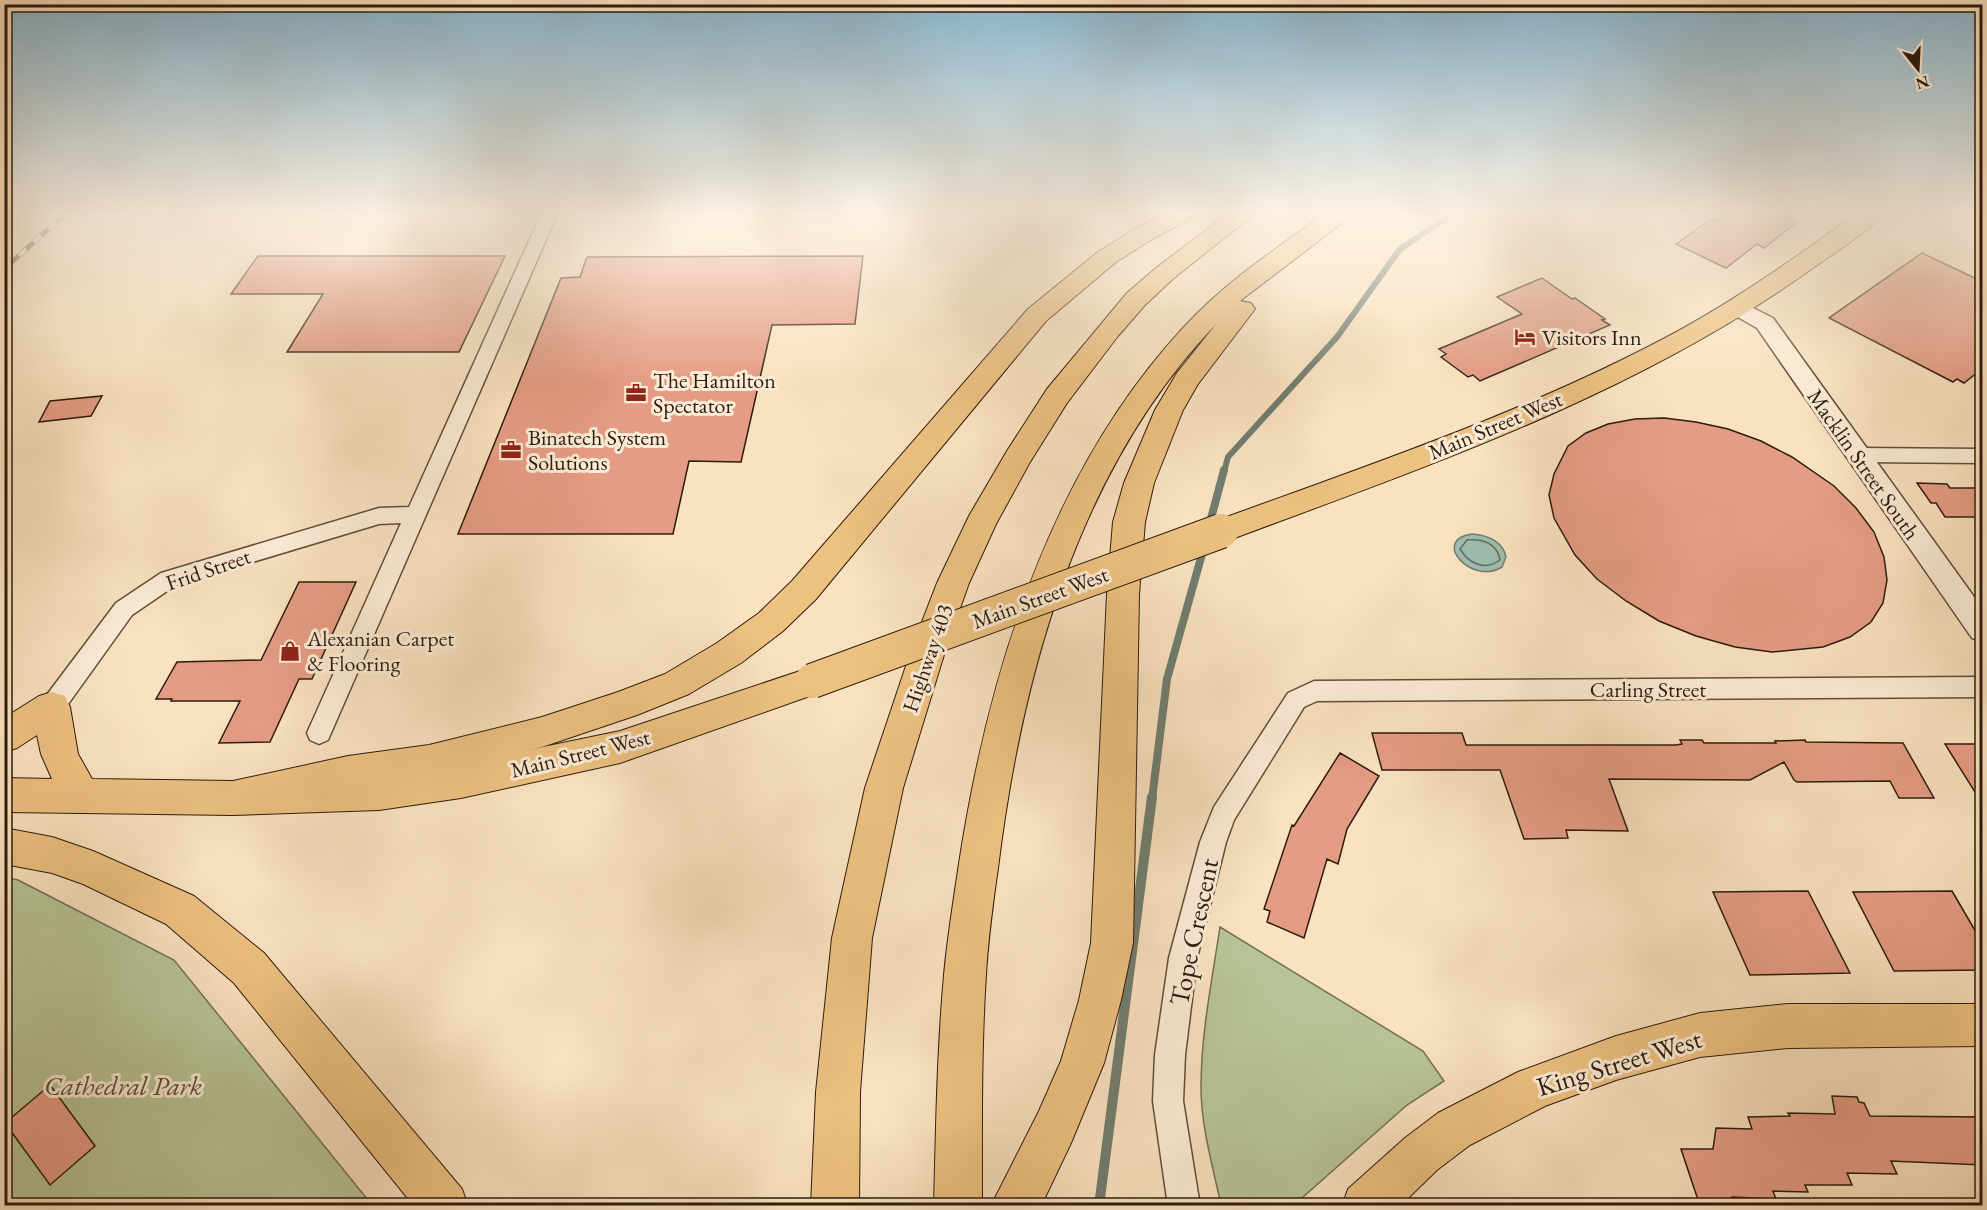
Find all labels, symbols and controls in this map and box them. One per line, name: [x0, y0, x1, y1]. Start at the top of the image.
north arrow: [1888, 39, 1948, 99]
text: N: [1913, 71, 1932, 95]
place label: Visitors Inn: [1542, 323, 1642, 352]
hotel icon: Visitors Inn: [1513, 325, 1537, 349]
place label: The Hamilton Spectator: [653, 366, 776, 420]
office icon: The Hamilton Spectator: [624, 381, 648, 405]
street label: Macklin Street South: [1801, 383, 1926, 545]
street label: Main Street West: [1424, 384, 1567, 467]
place label: Binatech System Solutions: [528, 423, 666, 477]
office icon: Binatech System Solutions: [499, 438, 523, 462]
street label: Frid Street: [162, 541, 255, 597]
street label: Main Street West: [968, 559, 1112, 636]
street label: Highway 403: [895, 600, 960, 716]
place label: Alexanian Carpet & Flooring: [306, 624, 454, 678]
shop icon: Alexanian Carpet & Flooring: [278, 639, 302, 663]
street label: Carling Street: [1590, 675, 1706, 704]
street label: Main Street West: [507, 722, 653, 785]
street label: Tope Crescent: [1161, 855, 1226, 1009]
street label: King Street West: [1532, 1021, 1706, 1104]
park label: Cathedral Park: [44, 1068, 202, 1103]

